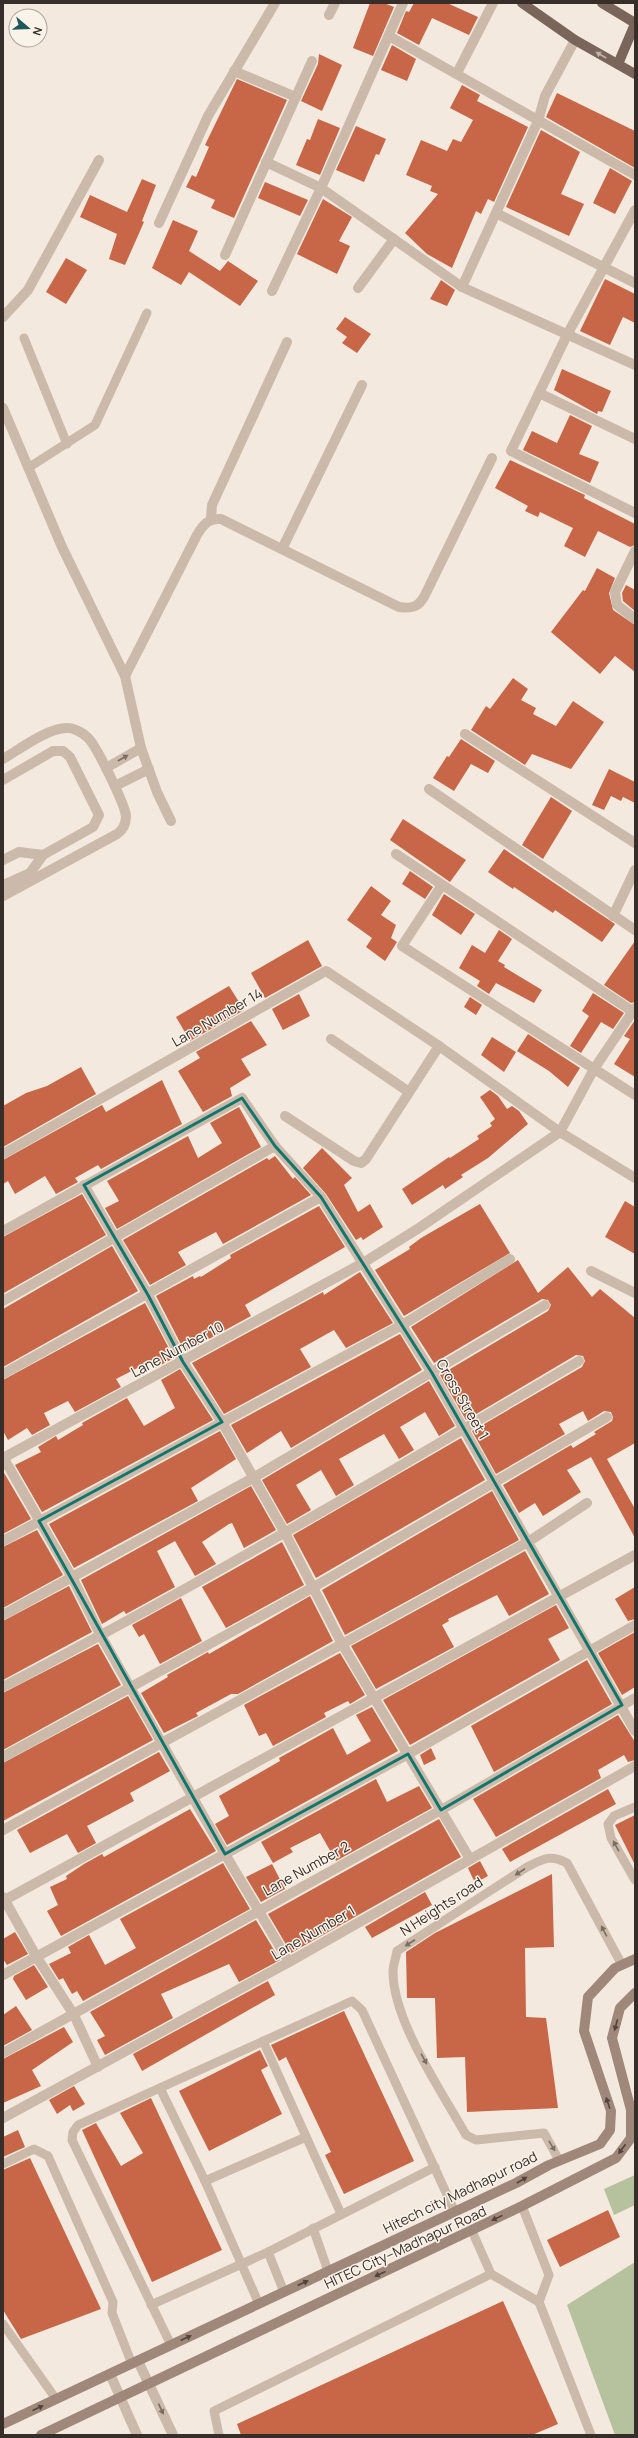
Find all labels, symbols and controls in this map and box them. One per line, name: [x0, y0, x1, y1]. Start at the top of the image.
north arrow: [8, 8, 48, 48]
text: N: [30, 25, 46, 38]
one-way arrow: [595, 51, 607, 58]
one-way arrow: [117, 754, 129, 761]
street label: Lane Number 14: [168, 983, 266, 1051]
street label: Lane Number 10: [127, 1317, 227, 1381]
street label: Cross Street 1: [432, 1355, 494, 1443]
street label: Lane Number 2: [259, 1836, 353, 1900]
one-way arrow: [613, 1840, 619, 1852]
one-way arrow: [515, 1868, 525, 1876]
street label: N Heights road: [396, 1872, 486, 1940]
street label: Lane Number 1: [268, 1900, 358, 1964]
one-way arrow: [600, 1925, 607, 1937]
one-way arrow: [405, 1939, 416, 1946]
one-way arrow: [612, 2019, 618, 2031]
one-way arrow: [420, 2053, 427, 2065]
one-way arrow: [605, 2097, 611, 2109]
one-way arrow: [548, 2141, 556, 2151]
one-way arrow: [618, 2144, 626, 2155]
street label: Hitech city Madhapur road: [380, 2146, 540, 2238]
one-way arrow: [516, 2176, 528, 2183]
street label: HITEC City–Madhapur Road: [321, 2201, 489, 2293]
one-way arrow: [491, 2215, 503, 2221]
one-way arrow: [374, 2271, 385, 2277]
one-way arrow: [298, 2280, 309, 2286]
one-way arrow: [180, 2335, 191, 2341]
one-way arrow: [158, 2403, 164, 2415]
one-way arrow: [33, 2405, 44, 2411]

